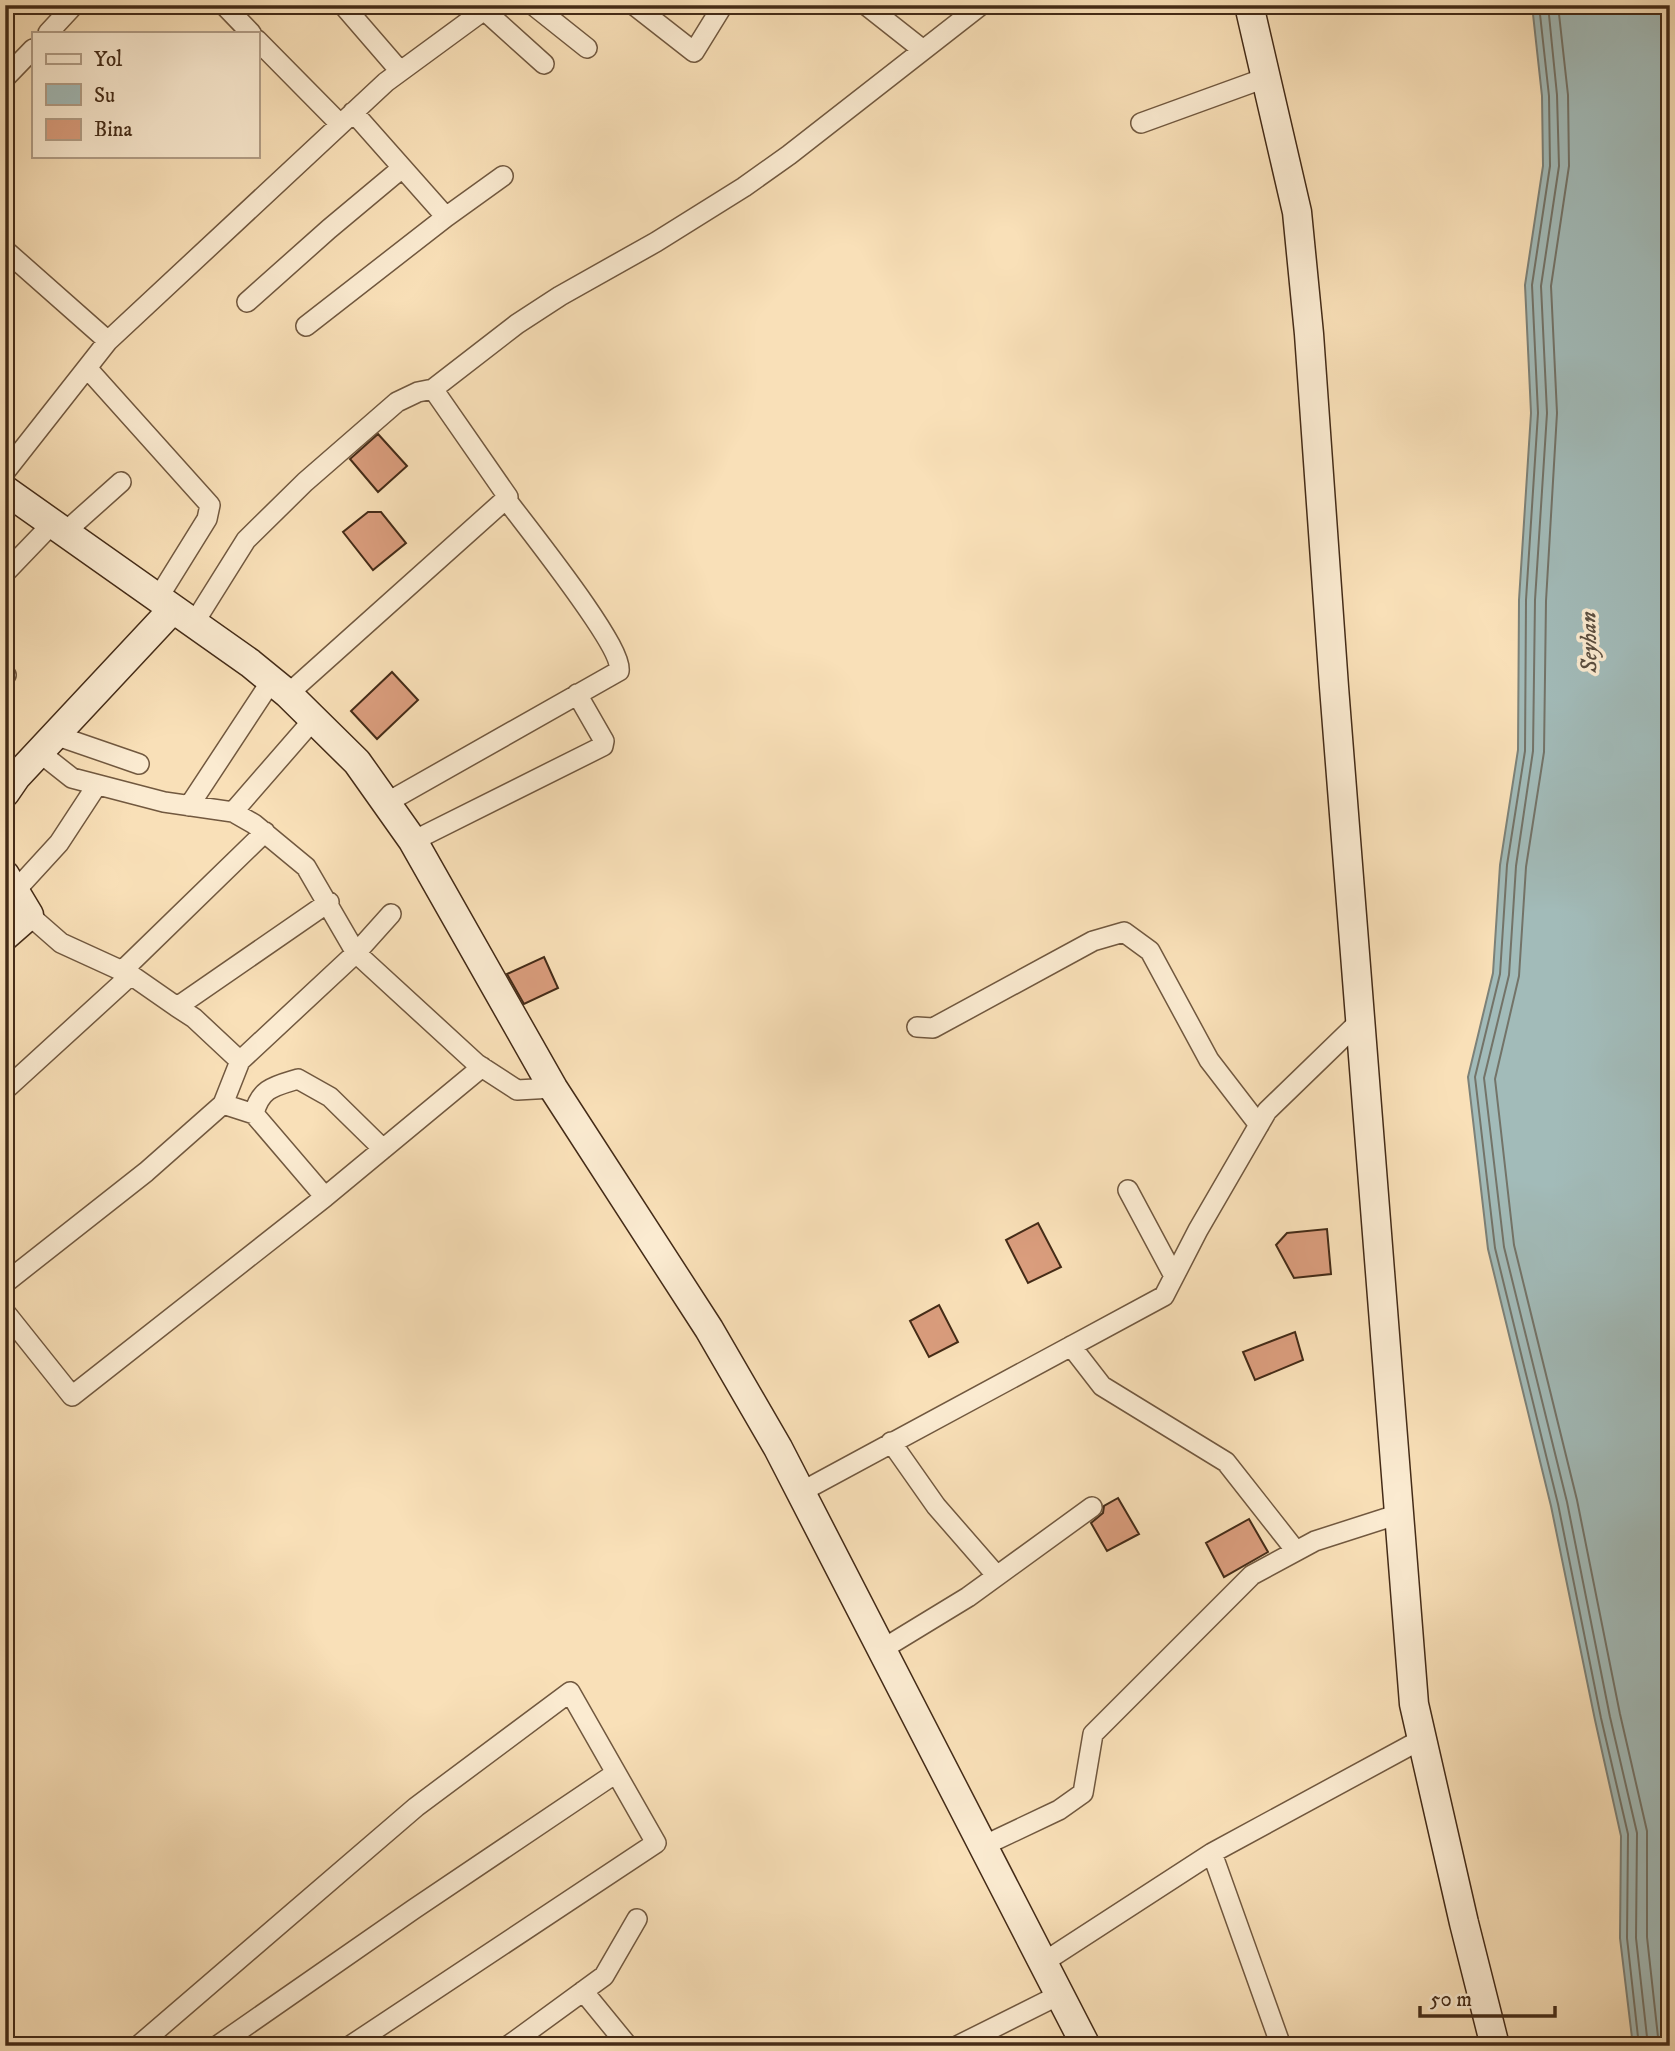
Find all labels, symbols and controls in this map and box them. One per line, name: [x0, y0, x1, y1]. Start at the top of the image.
legend: [32, 32, 259, 158]
text: Yol: [94, 47, 123, 73]
text: Su: [94, 83, 115, 109]
text: Bina: [94, 117, 133, 143]
water label: Seyhan: [1574, 611, 1605, 674]
scale bar: [1420, 1974, 1554, 2018]
text: 50 m: [1430, 1987, 1472, 2013]

